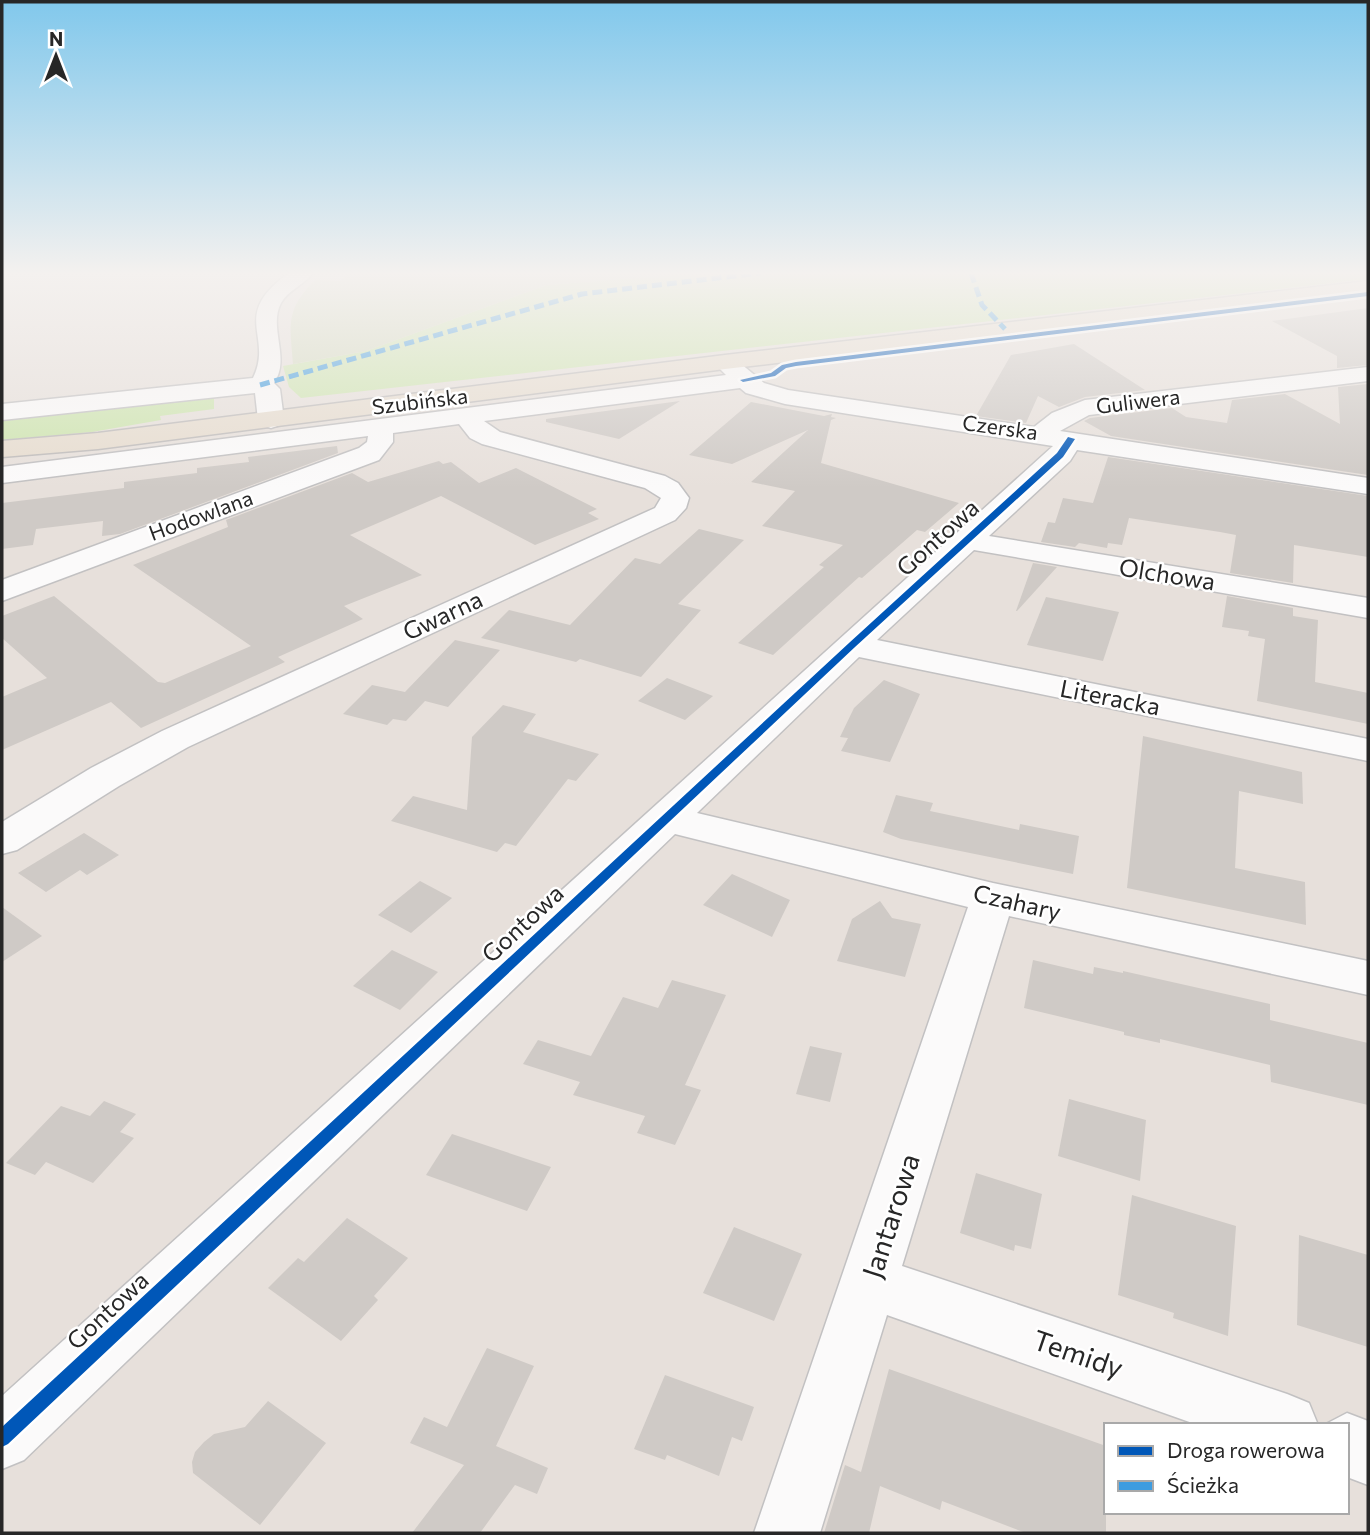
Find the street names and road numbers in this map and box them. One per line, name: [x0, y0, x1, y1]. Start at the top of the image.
street label: Szubińska: [371, 382, 469, 419]
street label: Guliwera: [1094, 383, 1181, 418]
street label: Czerska: [961, 409, 1039, 444]
street label: Hodowlana: [145, 484, 256, 545]
street label: Gontowa: [890, 492, 984, 581]
street label: Olchowa: [1117, 552, 1217, 595]
street label: Gwarna: [398, 584, 487, 646]
street label: Literacka: [1058, 673, 1163, 720]
street label: Czahary: [971, 877, 1064, 926]
street label: Gontowa: [475, 878, 569, 968]
street label: Jantarowa: [854, 1149, 926, 1282]
street label: Gontowa: [60, 1265, 154, 1355]
street label: Temidy: [1029, 1322, 1128, 1384]

